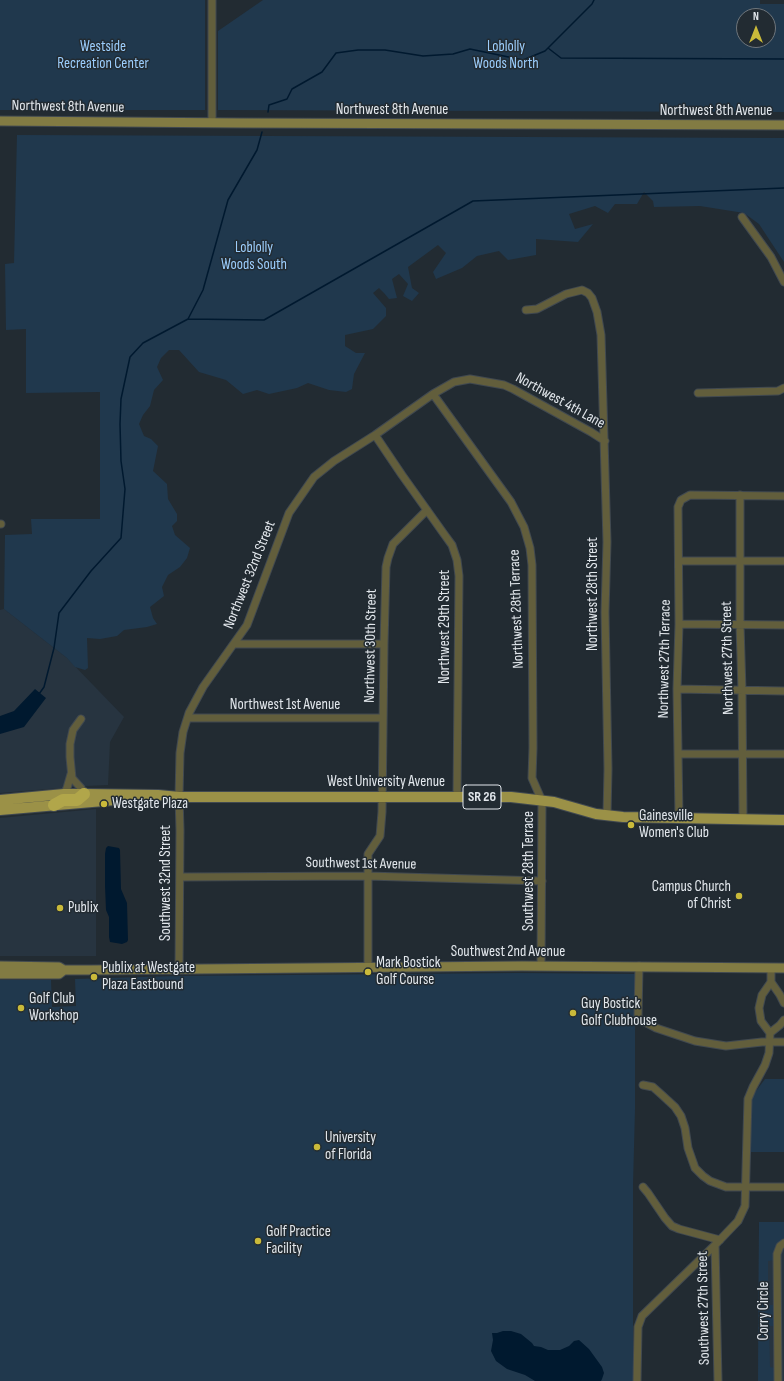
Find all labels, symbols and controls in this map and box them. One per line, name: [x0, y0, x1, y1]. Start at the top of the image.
north arrow: [736, 8, 776, 48]
text: N: [753, 10, 759, 23]
park label: Westside Recreation Center: [57, 38, 149, 73]
park label: Loblolly Woods North: [473, 38, 539, 73]
street label: Northwest 8th Avenue: [11, 97, 125, 117]
street label: Northwest 8th Avenue: [336, 101, 448, 119]
street label: Northwest 8th Avenue: [660, 102, 772, 120]
park label: Loblolly Woods South: [221, 239, 287, 274]
street label: Northwest 4th Lane: [512, 369, 608, 433]
street label: Northwest 32nd Street: [220, 518, 280, 632]
street label: Northwest 28th Street: [584, 537, 602, 651]
street label: Northwest 28th Terrace: [506, 549, 528, 669]
street label: Northwest 29th Street: [436, 570, 454, 684]
street label: Northwest 30th Street: [361, 589, 381, 703]
street label: Northwest 27th Terrace: [655, 599, 675, 719]
street label: Northwest 27th Street: [718, 601, 738, 715]
street label: Northwest 1st Avenue: [230, 696, 340, 714]
street label: West University Avenue: [327, 773, 445, 791]
road number: SR 26: [463, 785, 501, 809]
place label: Westgate Plaza: [112, 795, 188, 813]
marker: Westgate Plaza: [99, 799, 109, 809]
place label: Gainesville Women's Club: [639, 807, 709, 842]
street label: Southwest 28th Terrace: [520, 811, 538, 931]
marker: Gainesville Women's Club: [626, 820, 636, 830]
street label: Southwest 32nd Street: [157, 825, 175, 941]
street label: Southwest 1st Avenue: [305, 854, 417, 874]
place label: Campus Church of Christ: [652, 878, 731, 913]
marker: Campus Church of Christ: [734, 891, 744, 901]
place label: Publix: [68, 899, 98, 917]
marker: Publix: [55, 903, 65, 913]
street label: Southwest 2nd Avenue: [451, 943, 565, 961]
place label: Mark Bostick Golf Course: [376, 954, 440, 989]
place label: Publix at Westgate Plaza Eastbound: [102, 959, 195, 994]
marker: Mark Bostick Golf Course: [363, 967, 373, 977]
marker: Publix at Westgate Plaza Eastbound: [89, 972, 99, 982]
place label: Golf Club Workshop: [29, 990, 79, 1025]
place label: Guy Bostick Golf Clubhouse: [581, 995, 657, 1030]
marker: Golf Club Workshop: [16, 1003, 26, 1013]
marker: Guy Bostick Golf Clubhouse: [568, 1008, 578, 1018]
place label: University of Florida: [325, 1129, 376, 1164]
marker: University of Florida: [312, 1142, 322, 1152]
place label: Golf Practice Facility: [266, 1223, 331, 1258]
marker: Golf Practice Facility: [253, 1236, 263, 1246]
street label: Southwest 27th Street: [694, 1251, 714, 1365]
street label: Corry Circle: [755, 1281, 773, 1341]

